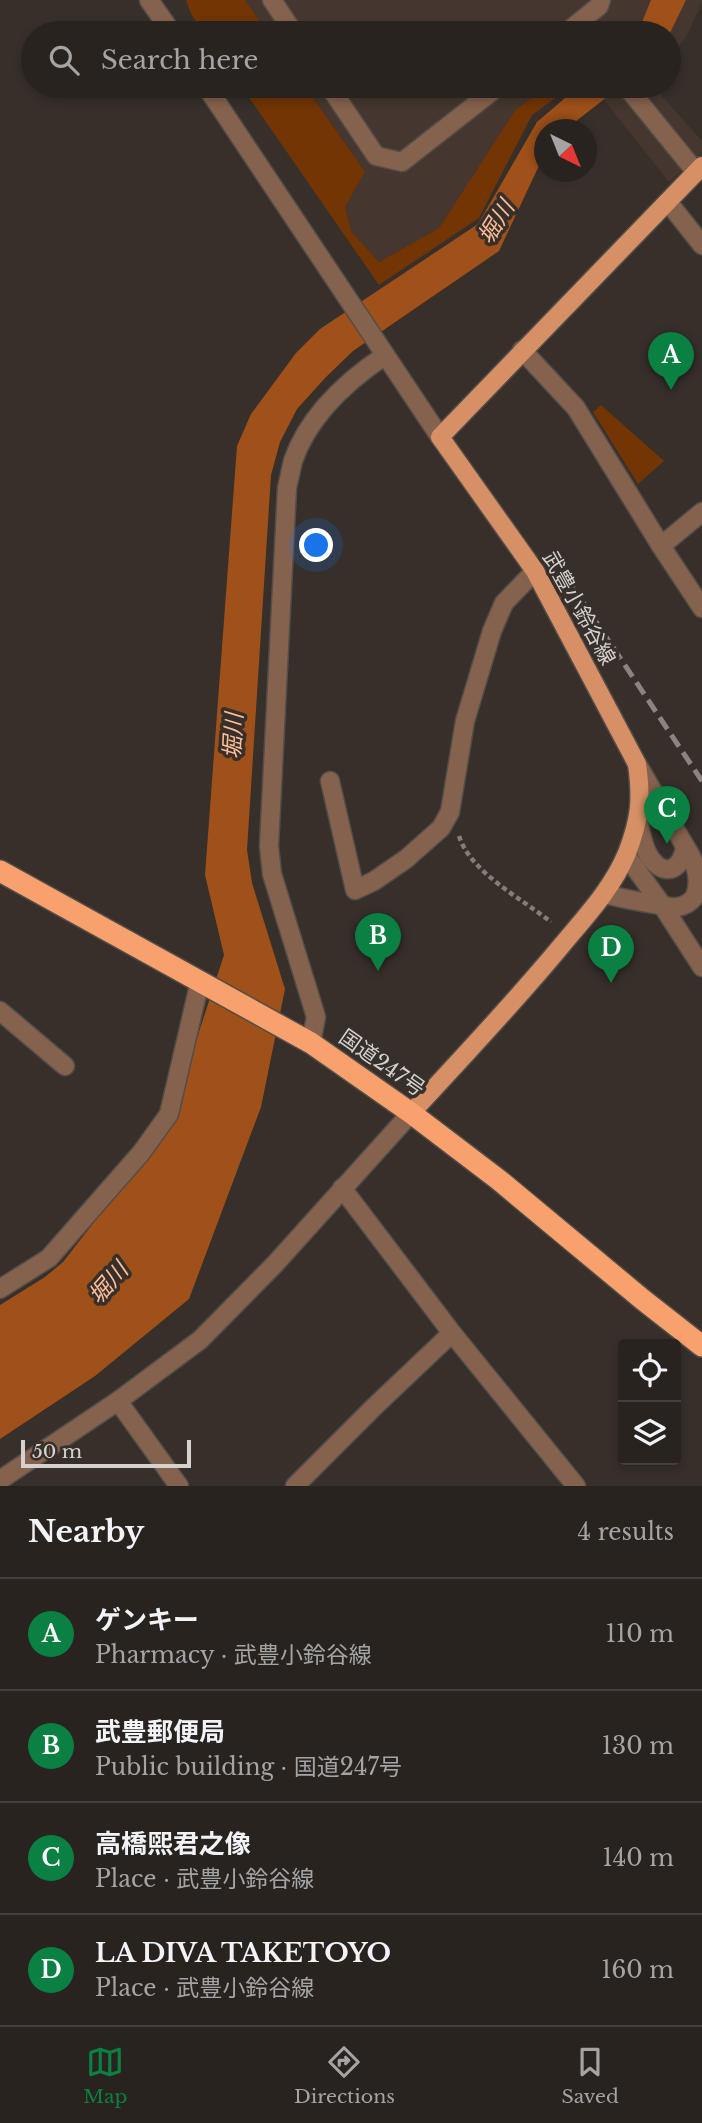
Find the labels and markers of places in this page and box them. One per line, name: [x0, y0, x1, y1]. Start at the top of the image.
pin: A: [648, 332, 694, 390]
pin: C: [644, 786, 690, 844]
pin: B: [355, 913, 401, 971]
pin: D: [588, 925, 634, 983]

